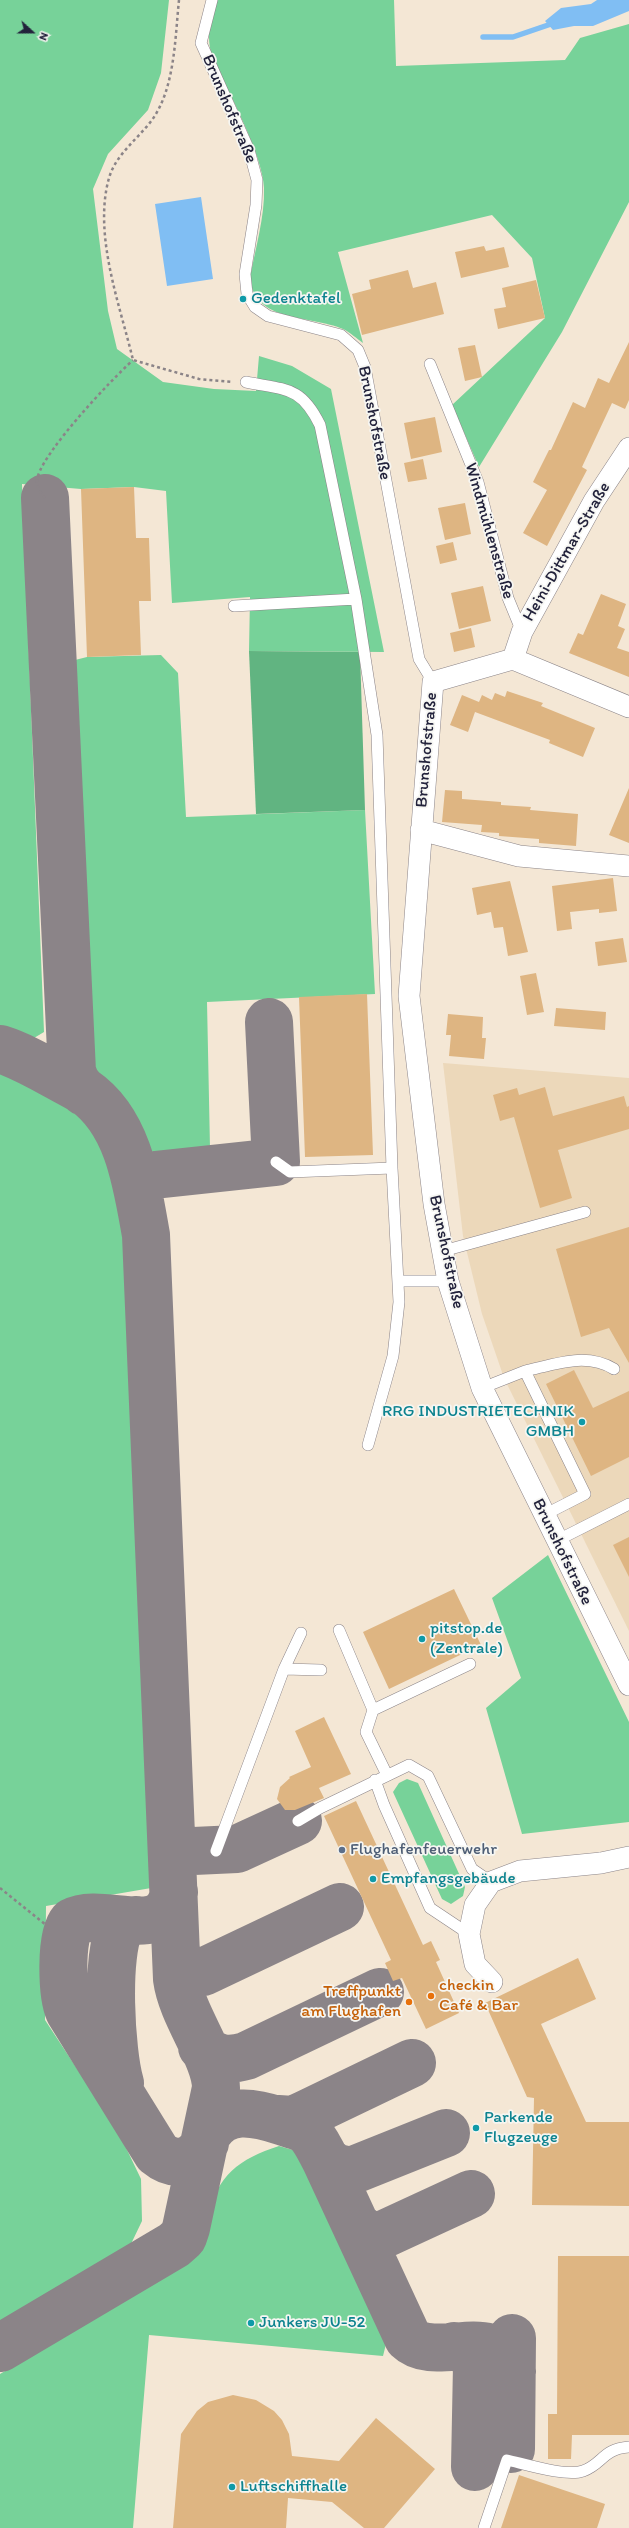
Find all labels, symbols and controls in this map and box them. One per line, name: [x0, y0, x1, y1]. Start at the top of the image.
north arrow: [12, 12, 52, 52]
text: N: [36, 31, 51, 42]
street label: Brunshofstraße: [197, 52, 261, 166]
place label: Gedenktafel: [251, 289, 341, 309]
marker: Gedenktafel: [238, 294, 248, 304]
street label: Brunshofstraße: [353, 364, 395, 482]
street label: Windmühlenstraße: [460, 461, 518, 601]
street label: Heini-Dittmar-Straße: [519, 479, 615, 625]
street label: Brunshofstraße: [412, 691, 442, 809]
street label: Brunshofstraße: [424, 1193, 468, 1311]
place label: RRG INDUSTRIETECHNIK GMBH: [382, 1402, 574, 1442]
marker: RRG INDUSTRIETECHNIK GMBH: [577, 1417, 587, 1427]
street label: Brunshofstraße: [527, 1495, 597, 1609]
place label: pitstop.de (Zentrale): [430, 1619, 503, 1659]
marker: pitstop.de (Zentrale): [417, 1634, 427, 1644]
place label: Flughafenfeuerwehr: [350, 1840, 497, 1860]
marker: Flughafenfeuerwehr: [337, 1845, 347, 1855]
place label: Empfangsgebäude: [381, 1869, 516, 1889]
marker: Empfangsgebäude: [368, 1874, 378, 1884]
place label: checkin Café & Bar: [439, 1976, 518, 2016]
place label: Treffpunkt am Flughafen: [301, 1982, 401, 2022]
marker: checkin Café & Bar: [426, 1991, 436, 2001]
marker: Treffpunkt am Flughafen: [404, 1997, 414, 2007]
place label: Parkende Flugzeuge: [484, 2108, 558, 2148]
marker: Parkende Flugzeuge: [471, 2123, 481, 2133]
place label: Junkers JU-52: [259, 2313, 365, 2333]
marker: Junkers JU-52: [246, 2318, 256, 2328]
place label: Luftschiffhalle: [240, 2477, 347, 2497]
marker: Luftschiffhalle: [227, 2482, 237, 2492]

